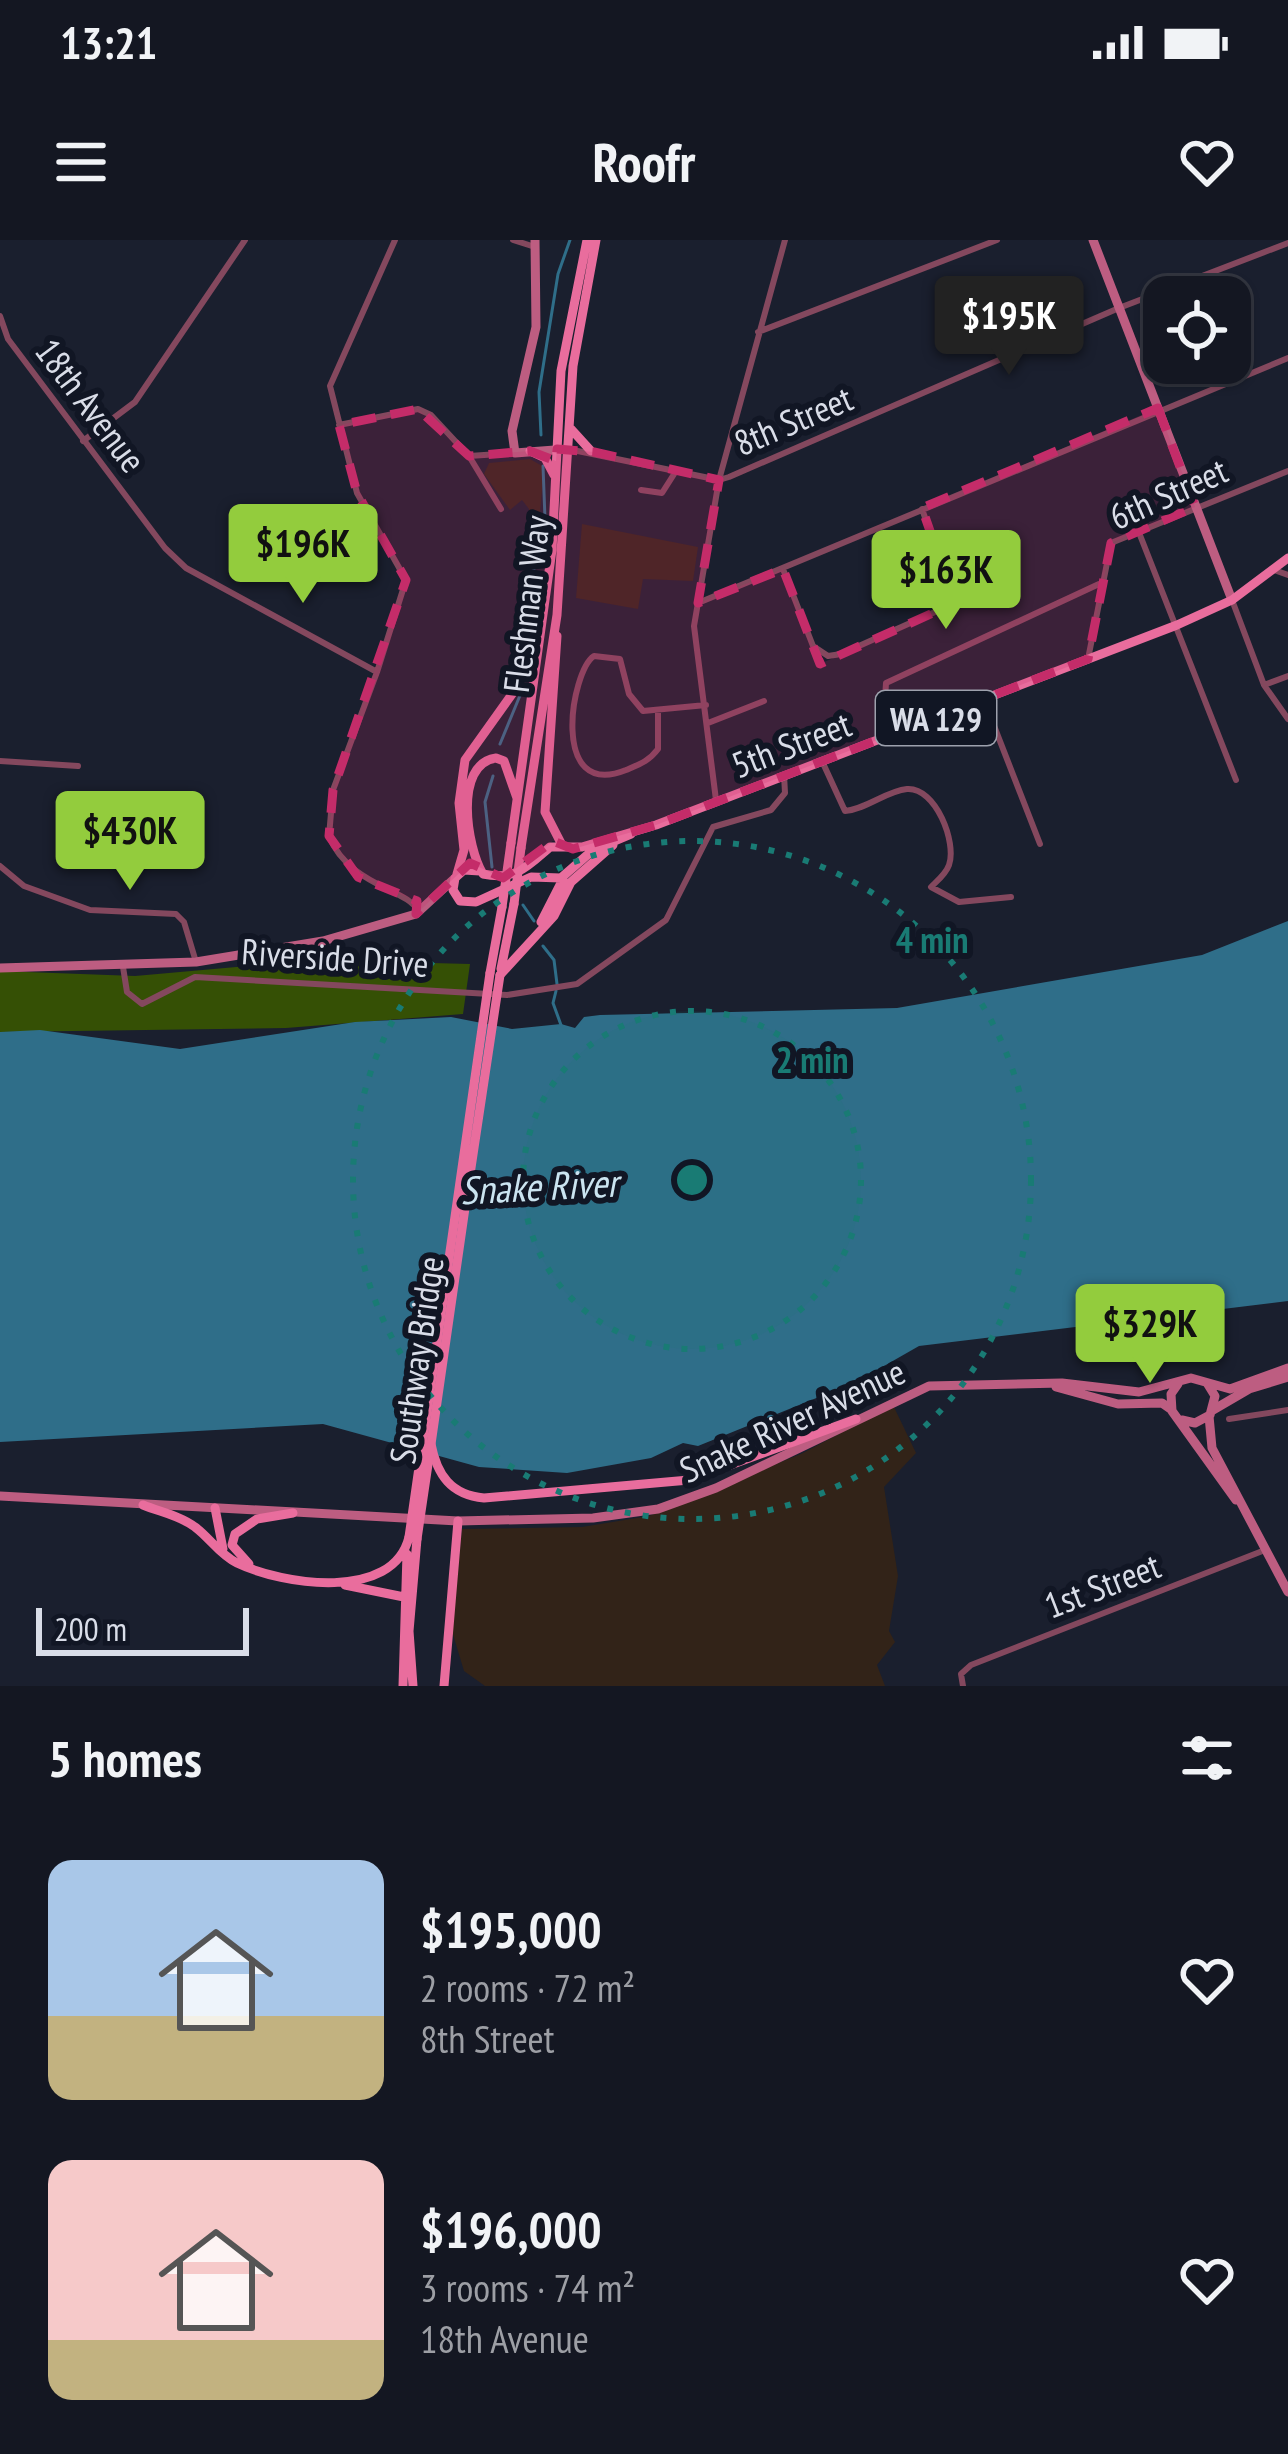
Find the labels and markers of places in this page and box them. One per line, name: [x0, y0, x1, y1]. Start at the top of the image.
pin: $195K: [925, 276, 1093, 378]
pin: $196K: [219, 504, 387, 606]
pin: $163K: [862, 530, 1030, 632]
pin: $430K: [46, 791, 214, 893]
centre of rings: [671, 1159, 713, 1201]
pin: $329K: [1066, 1284, 1234, 1386]

